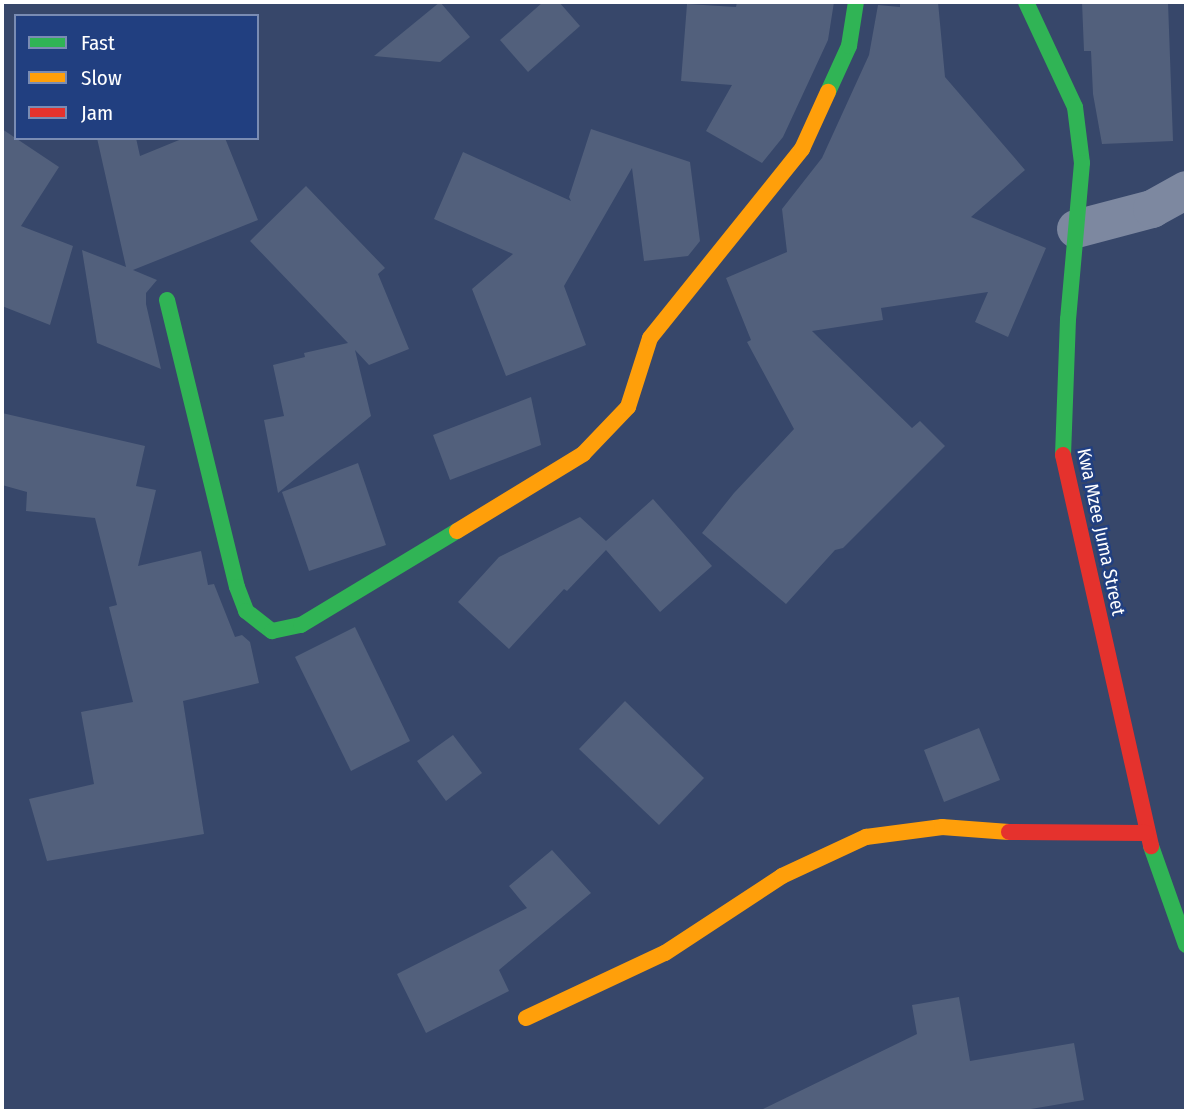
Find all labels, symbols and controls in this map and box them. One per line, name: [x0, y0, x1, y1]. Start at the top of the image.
legend: [14, 14, 259, 140]
text: Fast: [81, 30, 115, 56]
text: Slow: [81, 65, 122, 91]
text: Jam: [81, 100, 113, 126]
street label: Kwa Mzee Juma Street: [1072, 446, 1130, 618]

